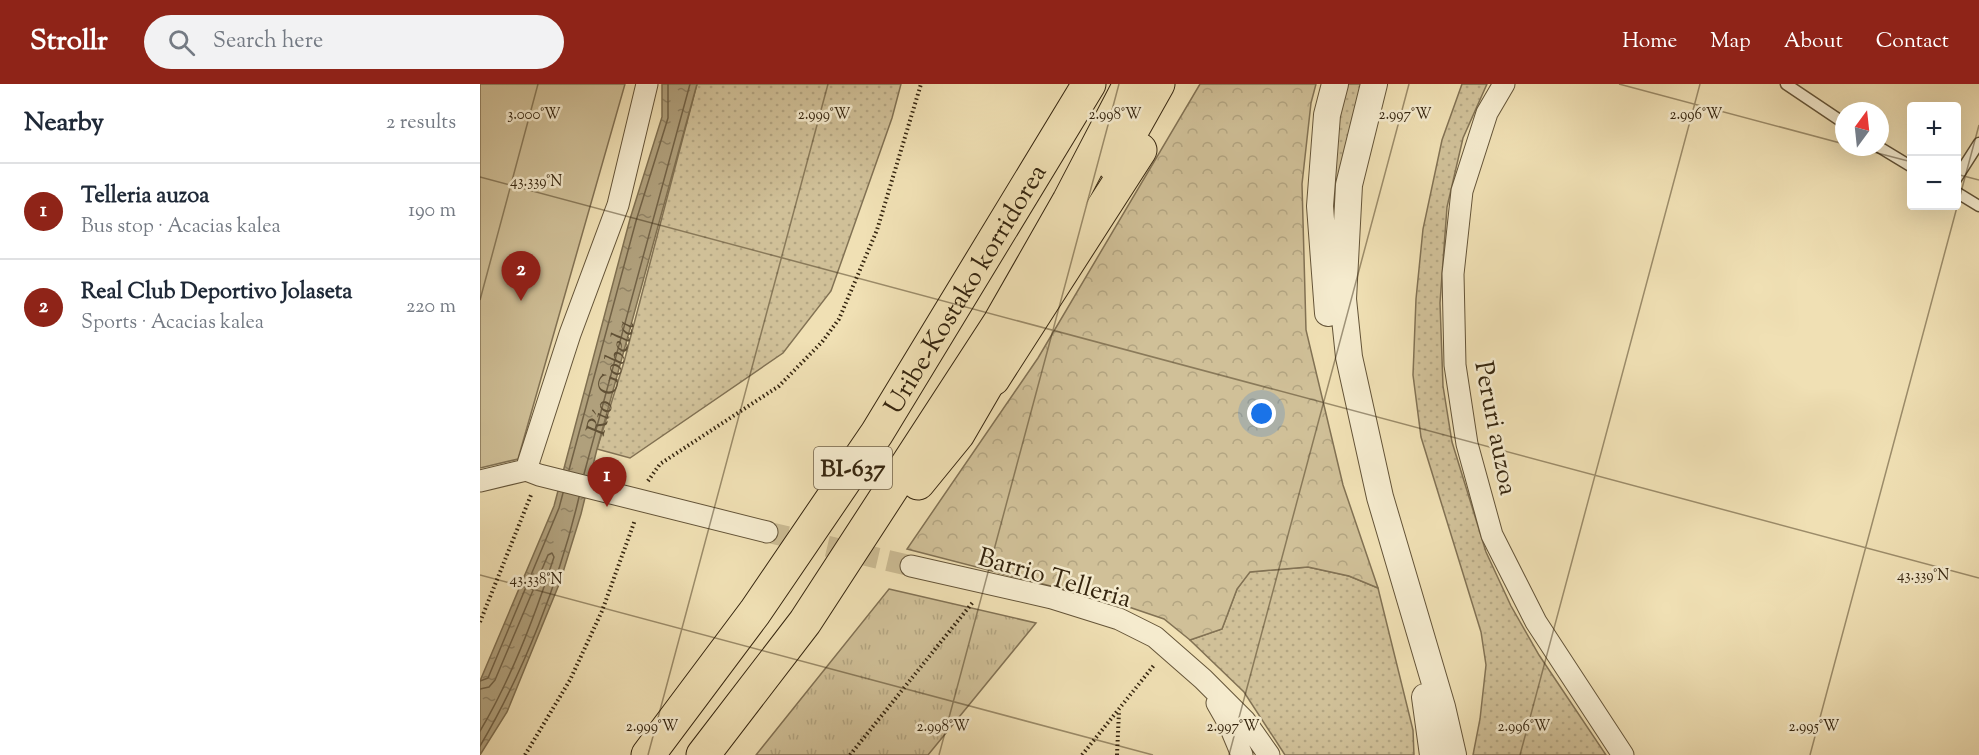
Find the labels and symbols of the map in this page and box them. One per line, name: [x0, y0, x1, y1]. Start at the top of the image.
north arrow: [1835, 102, 1889, 156]
text: 3.000°W: [507, 105, 561, 126]
text: 2.999°W: [798, 105, 851, 126]
text: 2.998°W: [1088, 105, 1142, 126]
text: 2.997°W: [1378, 105, 1432, 126]
text: 2.996°W: [1669, 105, 1723, 126]
street label: Uribe-Kostako korridorea: [876, 158, 1057, 422]
text: 43.339°N: [510, 172, 562, 193]
pin: 2: [502, 252, 540, 301]
water label: Río Gobela: [578, 316, 647, 440]
street label: Peruri auzoa: [1463, 358, 1526, 499]
your location: [1247, 399, 1276, 428]
road number: BI-637: [814, 447, 892, 489]
pin: 1: [588, 458, 626, 507]
street label: Barrio Telleria: [973, 540, 1135, 619]
text: 43.339°N: [1897, 566, 1949, 587]
text: 43.338°N: [510, 570, 562, 591]
text: 2.999°W: [626, 717, 679, 738]
text: 2.998°W: [916, 717, 970, 738]
text: 2.997°W: [1206, 717, 1260, 738]
text: 2.996°W: [1497, 717, 1551, 738]
text: 2.995°W: [1789, 717, 1840, 738]

